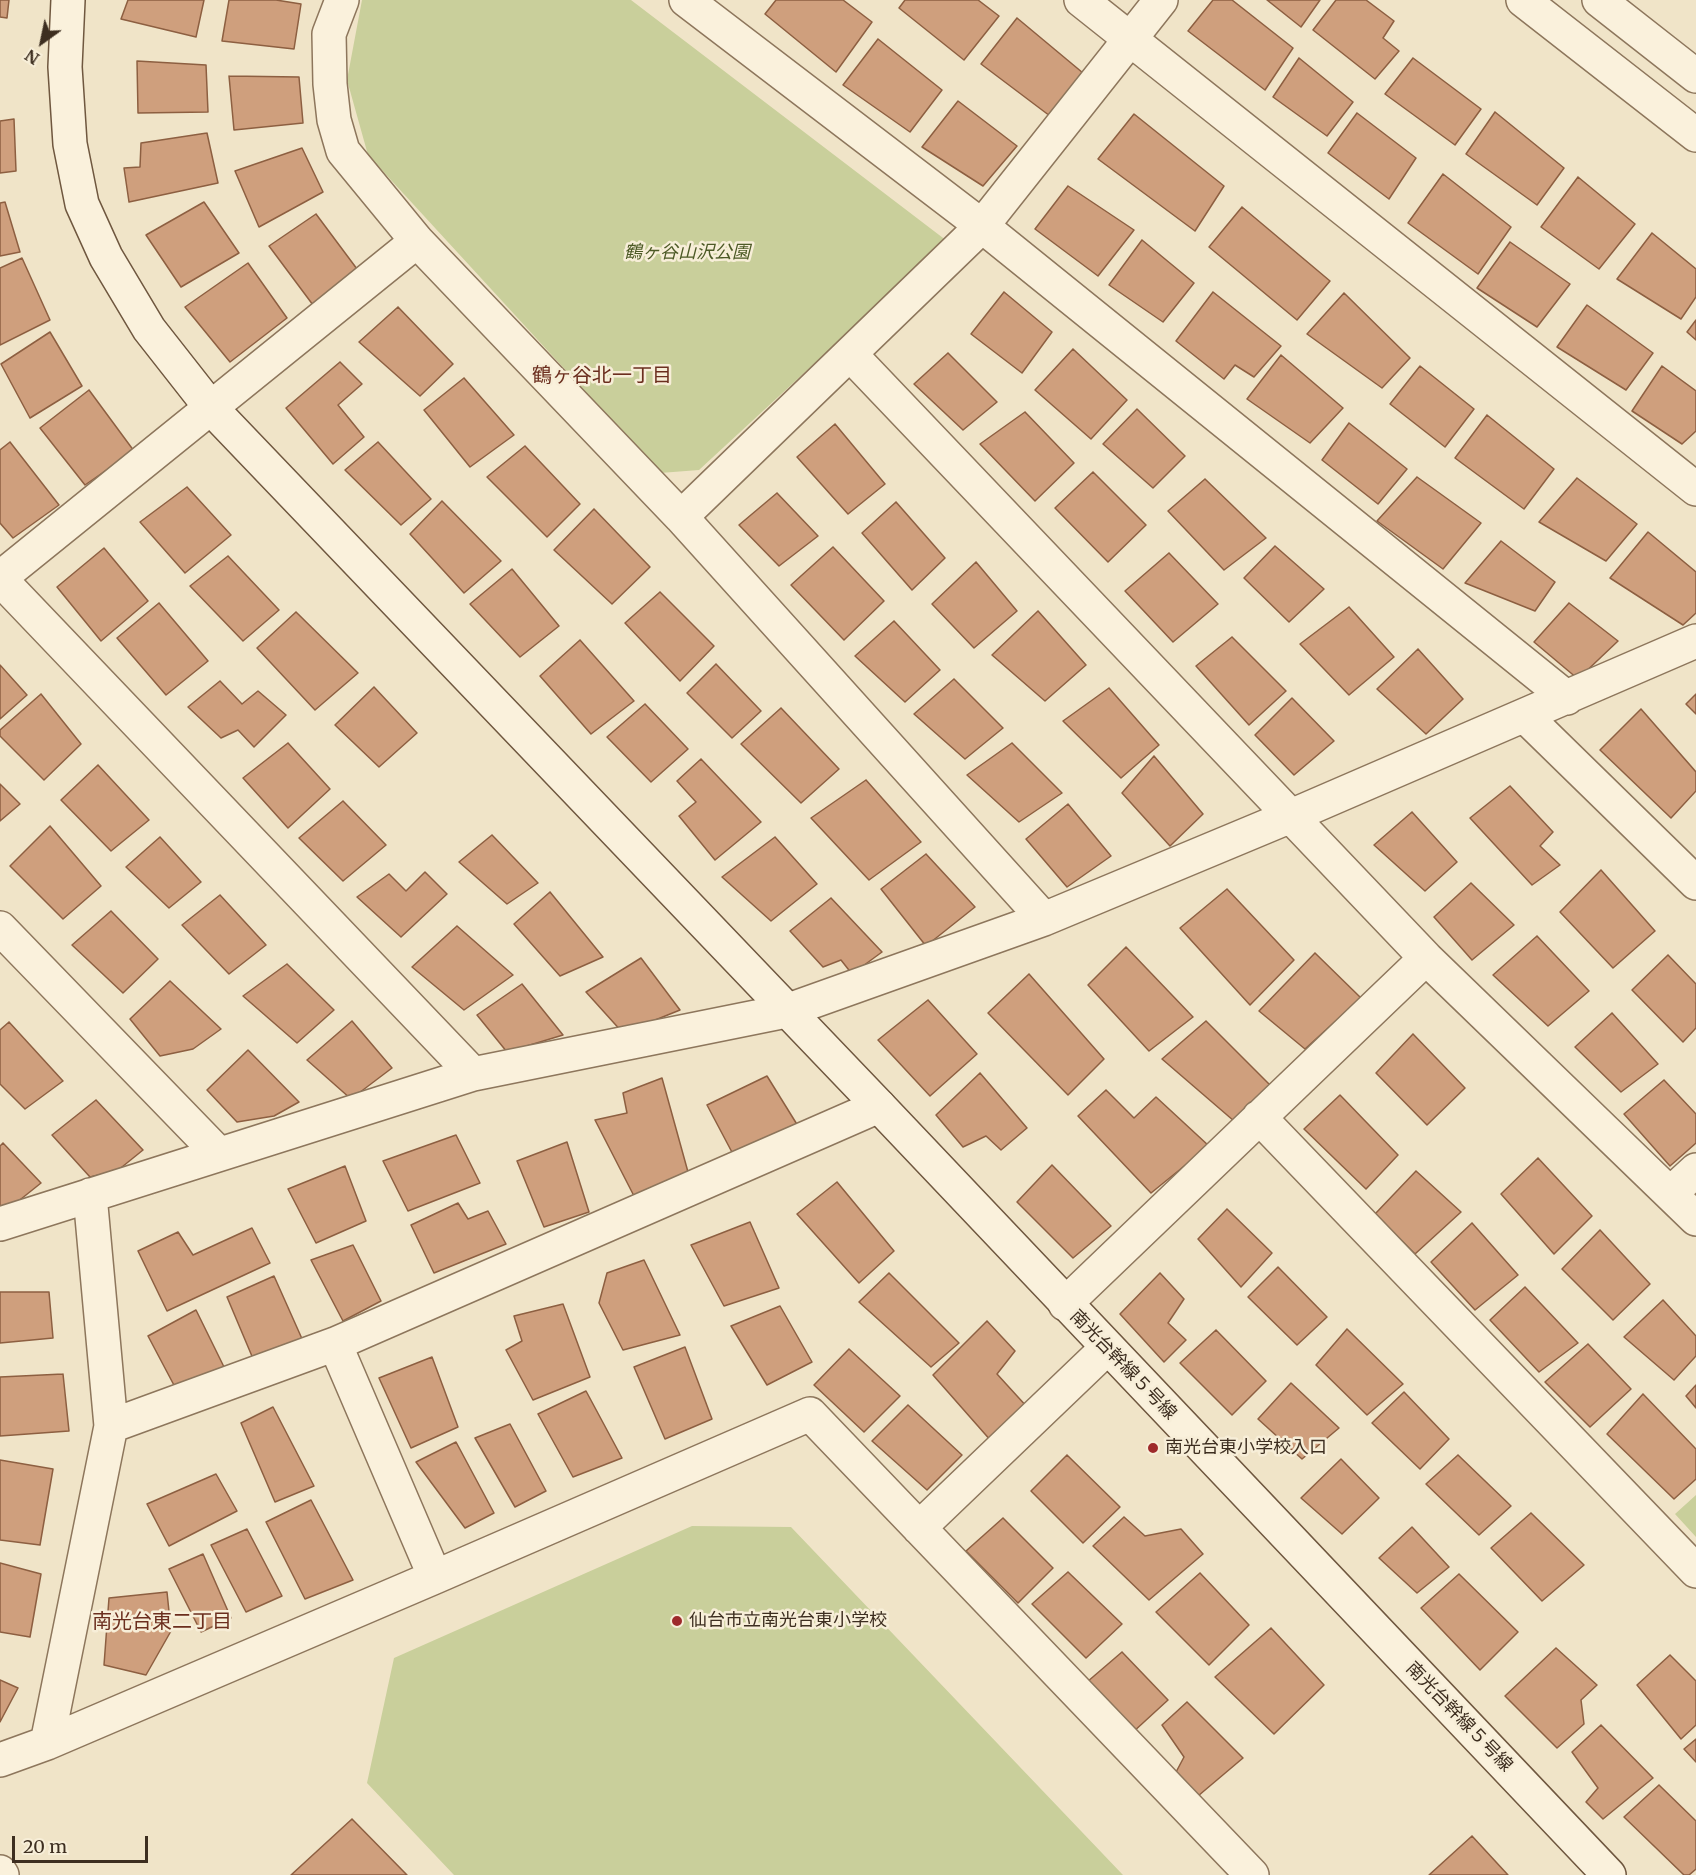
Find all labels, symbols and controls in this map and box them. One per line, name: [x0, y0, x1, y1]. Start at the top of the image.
north arrow: [12, 12, 72, 72]
text: N: [21, 45, 43, 69]
park label: 鶴ヶ谷山沢公園: [624, 242, 750, 264]
district label: 鶴ヶ谷北一丁目: [532, 364, 672, 388]
street label: 南光台幹線５号線: [1065, 1306, 1181, 1424]
place label: 南光台東小学校入口: [1165, 1437, 1327, 1459]
marker: 南光台東小学校入口: [1146, 1441, 1160, 1455]
district label: 南光台東二丁目: [92, 1610, 232, 1634]
place label: 仙台市立南光台東小学校: [689, 1610, 887, 1632]
marker: 仙台市立南光台東小学校: [670, 1614, 684, 1628]
street label: 南光台幹線５号線: [1401, 1658, 1517, 1776]
scale bar: [15, 1824, 152, 1862]
text: 20 m: [23, 1835, 67, 1858]

